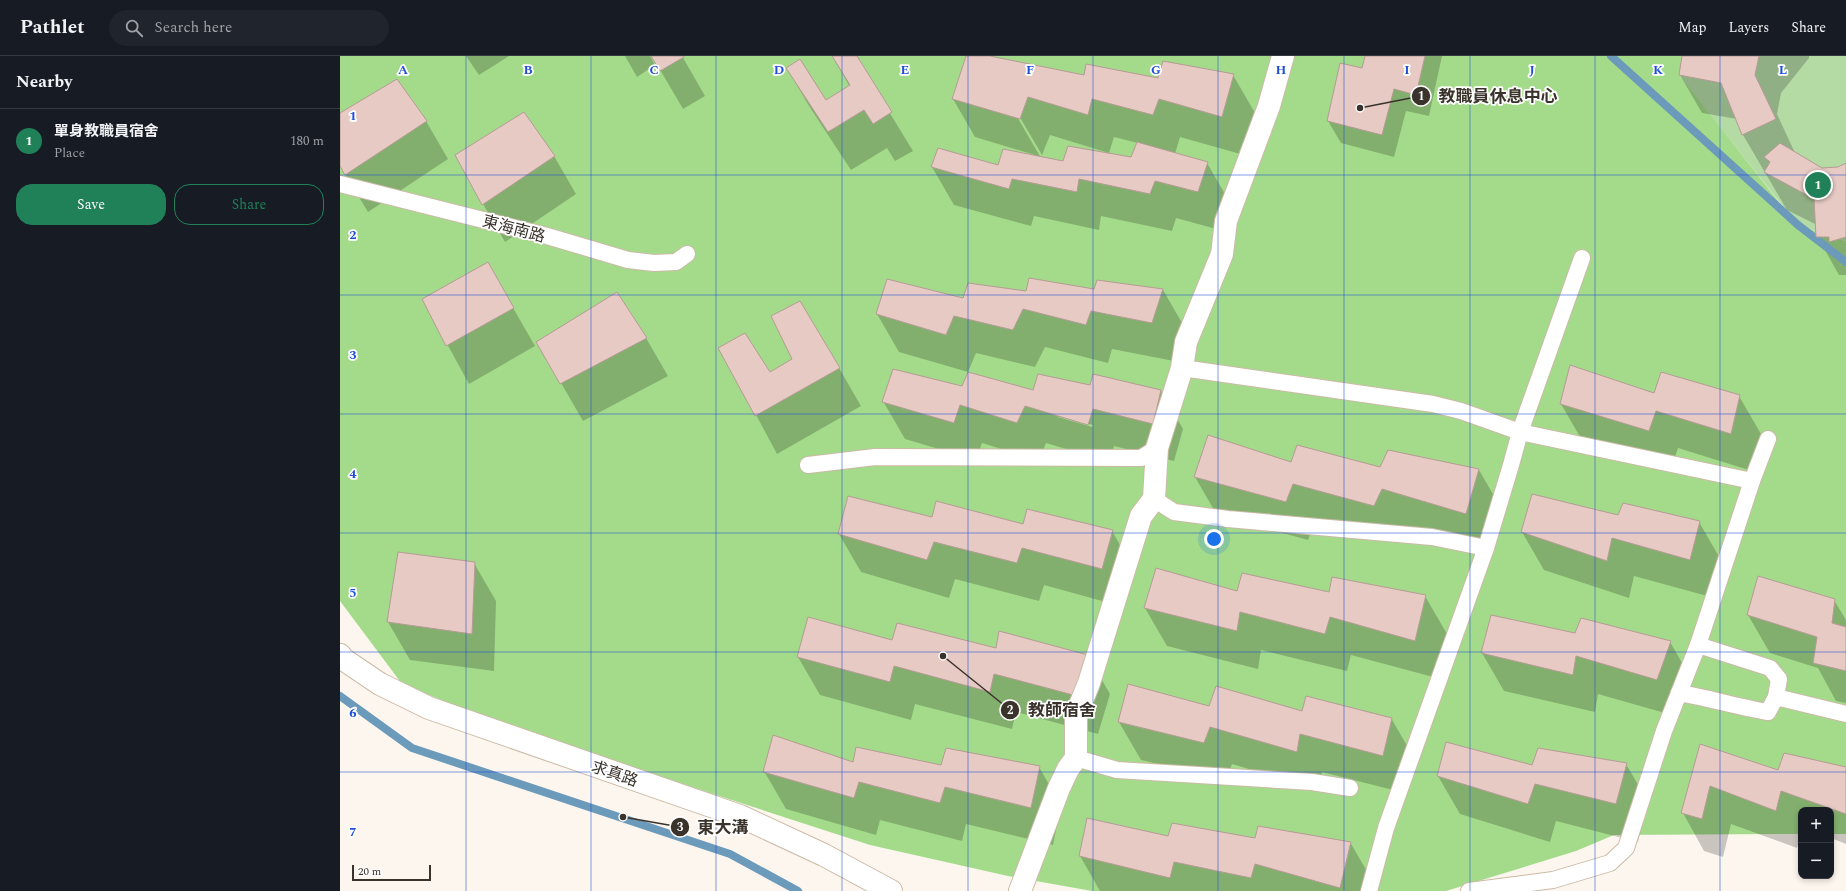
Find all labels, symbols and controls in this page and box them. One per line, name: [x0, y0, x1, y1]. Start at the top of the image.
search box: [109, 10, 389, 46]
text: Pathlet: [20, 13, 85, 42]
text: Search here: [155, 16, 232, 39]
icon: search: [123, 17, 145, 39]
text: Map: [1678, 17, 1707, 38]
text: Layers: [1729, 17, 1769, 38]
text: Share: [1791, 17, 1826, 38]
text: A: [398, 60, 408, 80]
text: B: [523, 60, 533, 80]
text: C: [649, 60, 659, 80]
text: D: [774, 60, 784, 80]
text: E: [901, 60, 910, 80]
text: F: [1026, 60, 1034, 80]
text: G: [1151, 60, 1161, 80]
text: H: [1276, 60, 1287, 80]
text: I: [1404, 60, 1410, 80]
text: J: [1529, 60, 1535, 80]
text: K: [1653, 60, 1663, 80]
text: L: [1779, 60, 1787, 80]
text: Nearby: [16, 69, 72, 95]
callout: 教職員休息中心: [1411, 81, 1566, 110]
text: 教職員休息中心: [1439, 84, 1558, 110]
text: 1: [1418, 87, 1424, 106]
text: 1: [349, 106, 357, 126]
text: 單身教職員宿舍: [54, 120, 159, 143]
text: 1: [25, 131, 33, 151]
text: 180 m: [290, 131, 324, 151]
text: Place: [54, 143, 85, 163]
pin: 1: [1805, 170, 1831, 200]
button: Save: [16, 184, 166, 225]
button: Share: [174, 184, 324, 225]
street label: 東海南路: [480, 209, 548, 249]
text: 2: [349, 225, 357, 245]
text: 3: [349, 345, 357, 365]
text: 4: [349, 464, 357, 484]
your location: [1204, 529, 1224, 549]
text: 5: [349, 583, 357, 603]
callout: 教師宿舍: [1000, 695, 1104, 724]
text: 教師宿舍: [1028, 698, 1096, 724]
text: 2: [1007, 701, 1014, 720]
text: 6: [349, 703, 357, 723]
street label: 求真路: [588, 755, 641, 793]
map controls: [1798, 807, 1834, 879]
button: +: [1798, 807, 1834, 843]
callout: 東大溝: [670, 812, 757, 841]
text: 東大溝: [698, 815, 749, 841]
text: 3: [677, 818, 684, 837]
text: 7: [349, 822, 357, 842]
button: −: [1798, 843, 1834, 879]
scale bar: [352, 863, 431, 882]
text: 20 m: [358, 863, 381, 880]

